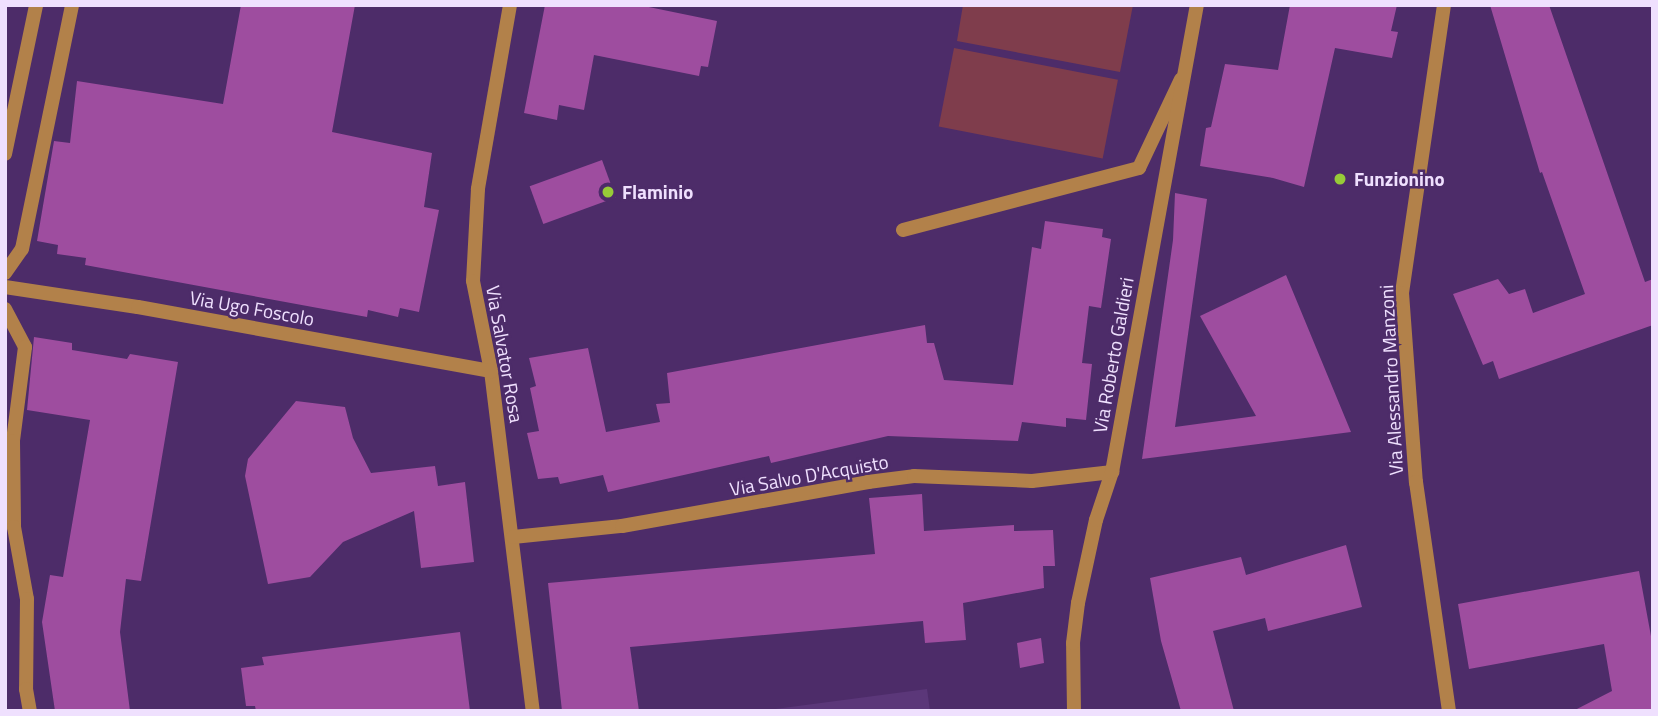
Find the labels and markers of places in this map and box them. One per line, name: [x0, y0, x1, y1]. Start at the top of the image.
place label: Funzionino: [1354, 168, 1445, 190]
marker: Funzionino: [1332, 171, 1348, 187]
place label: Flaminio: [622, 181, 693, 203]
marker: Flaminio: [600, 184, 616, 200]

